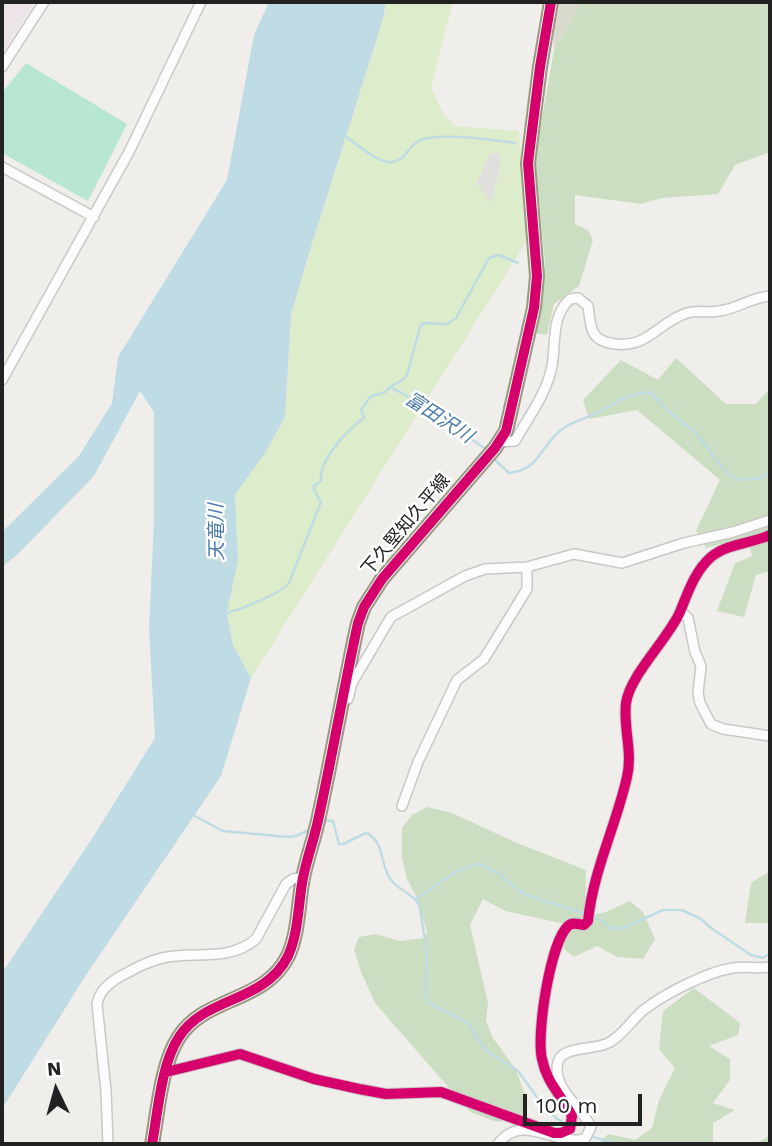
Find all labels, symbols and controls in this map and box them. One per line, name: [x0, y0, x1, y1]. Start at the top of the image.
water label: 富田沢川: [401, 388, 477, 448]
street label: 下久堅知久平線: [357, 470, 455, 580]
water label: 天竜川: [205, 503, 229, 561]
north arrow: [21, 1055, 91, 1125]
text: N: [46, 1057, 62, 1081]
scale bar: [527, 1080, 646, 1124]
text: 100 m: [536, 1093, 598, 1118]

